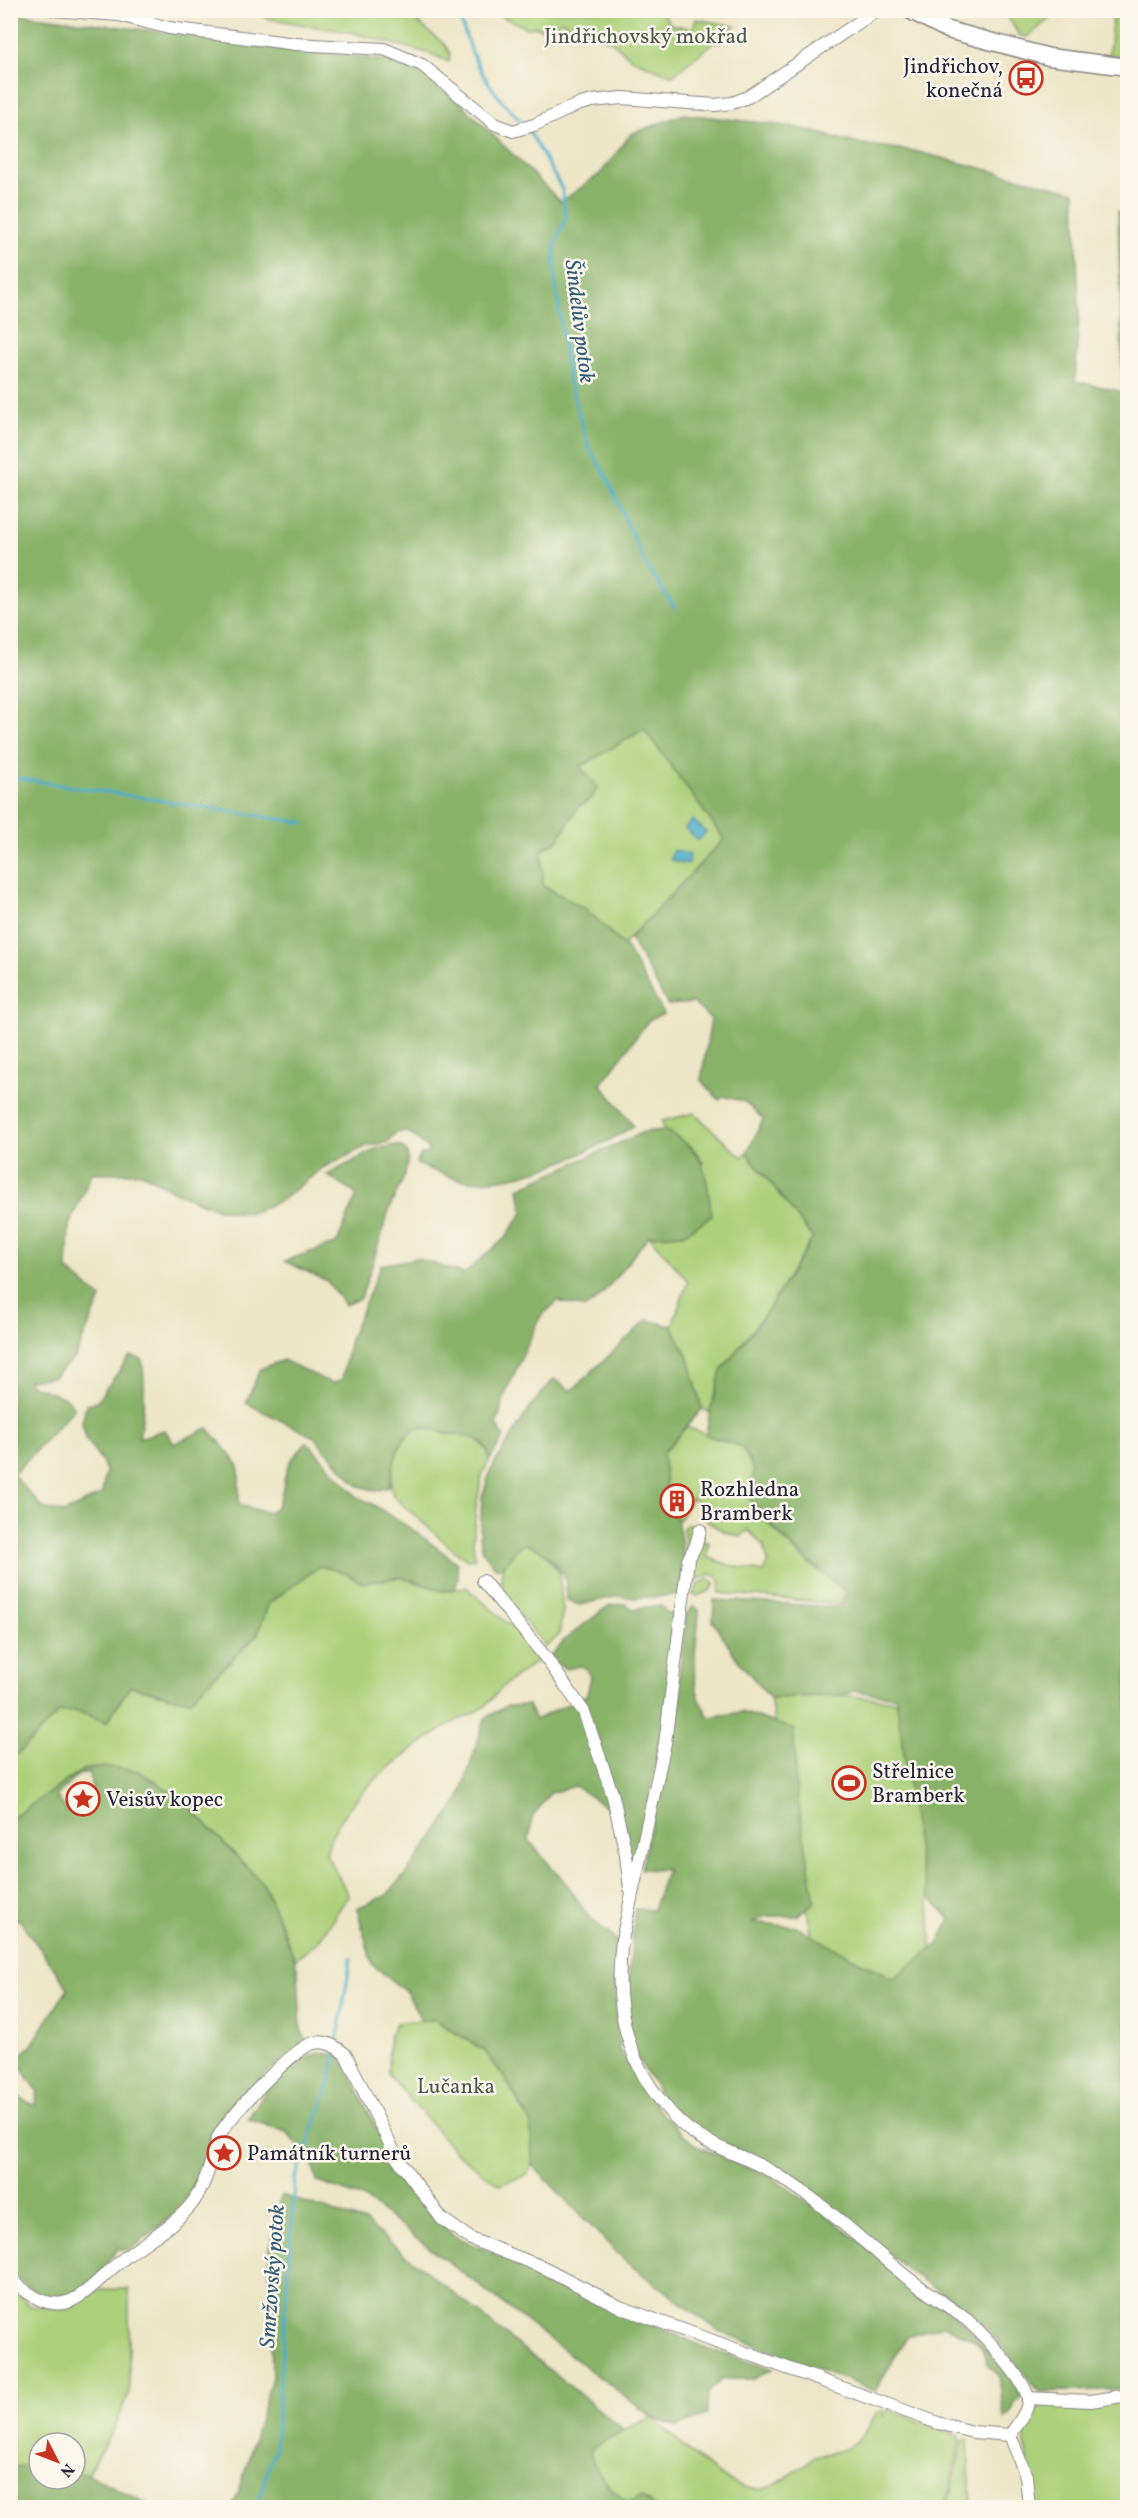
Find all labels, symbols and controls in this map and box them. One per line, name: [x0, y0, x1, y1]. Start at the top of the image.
park label: Jindřichovský mokřad: [544, 23, 748, 52]
place label: Jindřichov, konečná: [903, 53, 1003, 106]
bus stop icon: Jindřichov, konečná: [1008, 60, 1044, 96]
water label: Šindelův potok: [556, 258, 601, 385]
place label: Rozhledna Bramberk: [700, 1476, 799, 1529]
building icon: Rozhledna Bramberk: [659, 1483, 695, 1519]
place label: Střelnice Bramberk: [872, 1758, 965, 1811]
sports icon: Střelnice Bramberk: [831, 1765, 867, 1801]
place icon: Veisův kopec: [65, 1781, 101, 1817]
place label: Veisův kopec: [106, 1786, 223, 1815]
park label: Lučanka: [417, 2073, 495, 2102]
place icon: Památník turnerů: [206, 2135, 242, 2171]
place label: Památník turnerů: [247, 2140, 411, 2169]
water label: Smržovský potok: [253, 2203, 294, 2349]
north arrow: [27, 2431, 87, 2491]
text: N: [54, 2458, 79, 2482]

